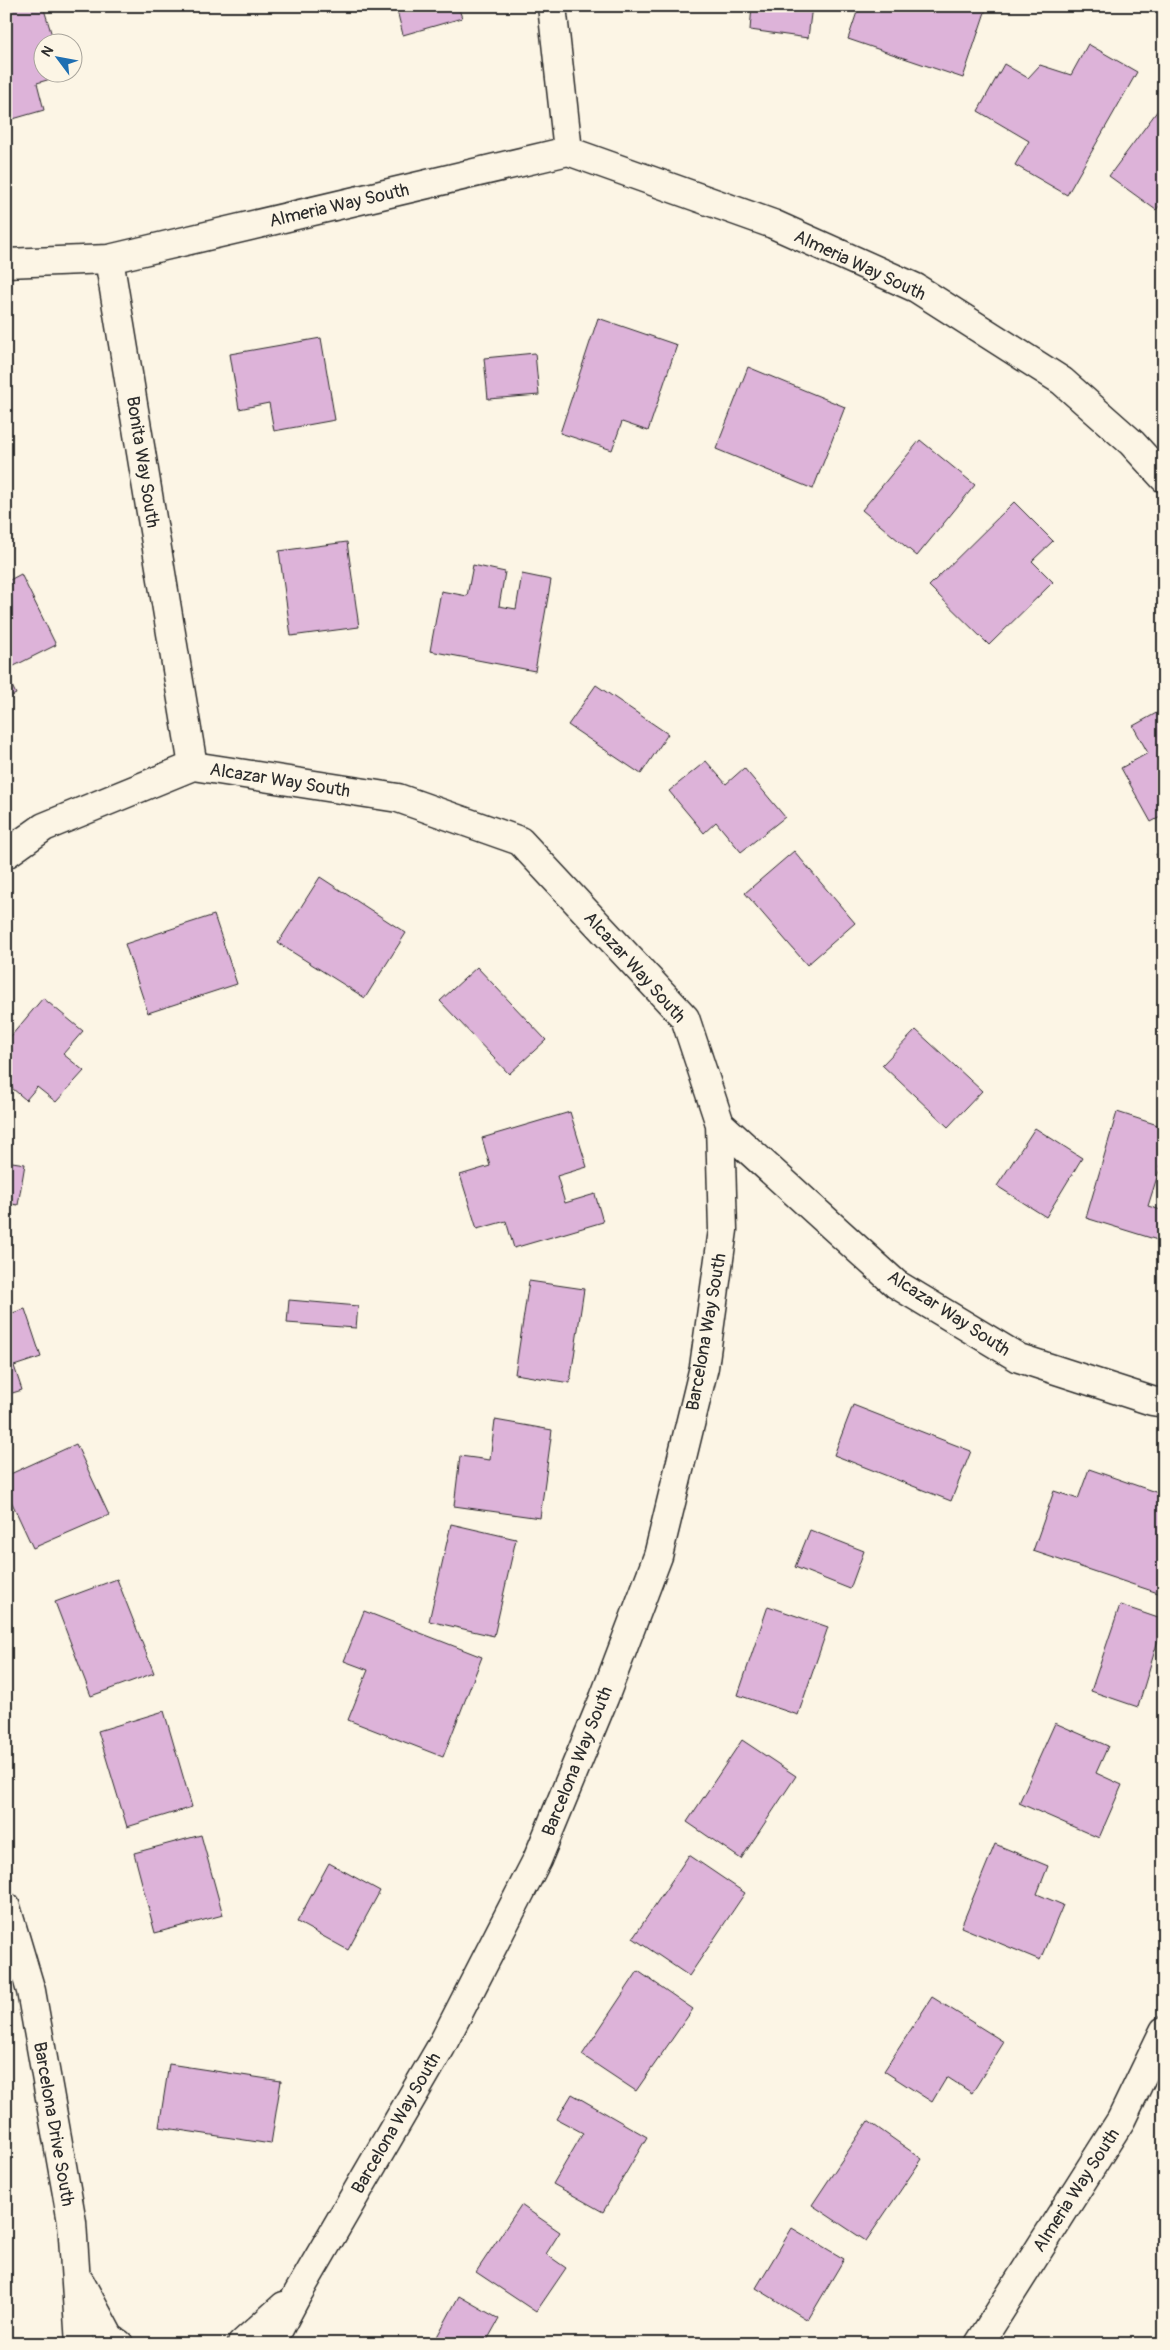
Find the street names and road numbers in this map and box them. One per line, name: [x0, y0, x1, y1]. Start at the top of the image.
street label: Almeria Way South: [267, 178, 411, 233]
street label: Almeria Way South: [790, 225, 929, 306]
street label: Bonita Way South: [121, 395, 164, 529]
street label: Alcazar Way South: [208, 758, 352, 803]
street label: Alcazar Way South: [579, 907, 691, 1028]
street label: Barcelona Way South: [681, 1252, 732, 1413]
street label: Alcazar Way South: [883, 1265, 1014, 1362]
street label: Barcelona Way South: [537, 1683, 618, 1839]
street label: Barcelona Drive South: [28, 2040, 79, 2208]
street label: Barcelona Way South: [347, 2048, 446, 2198]
street label: Almeria Way South: [1028, 2124, 1125, 2256]

